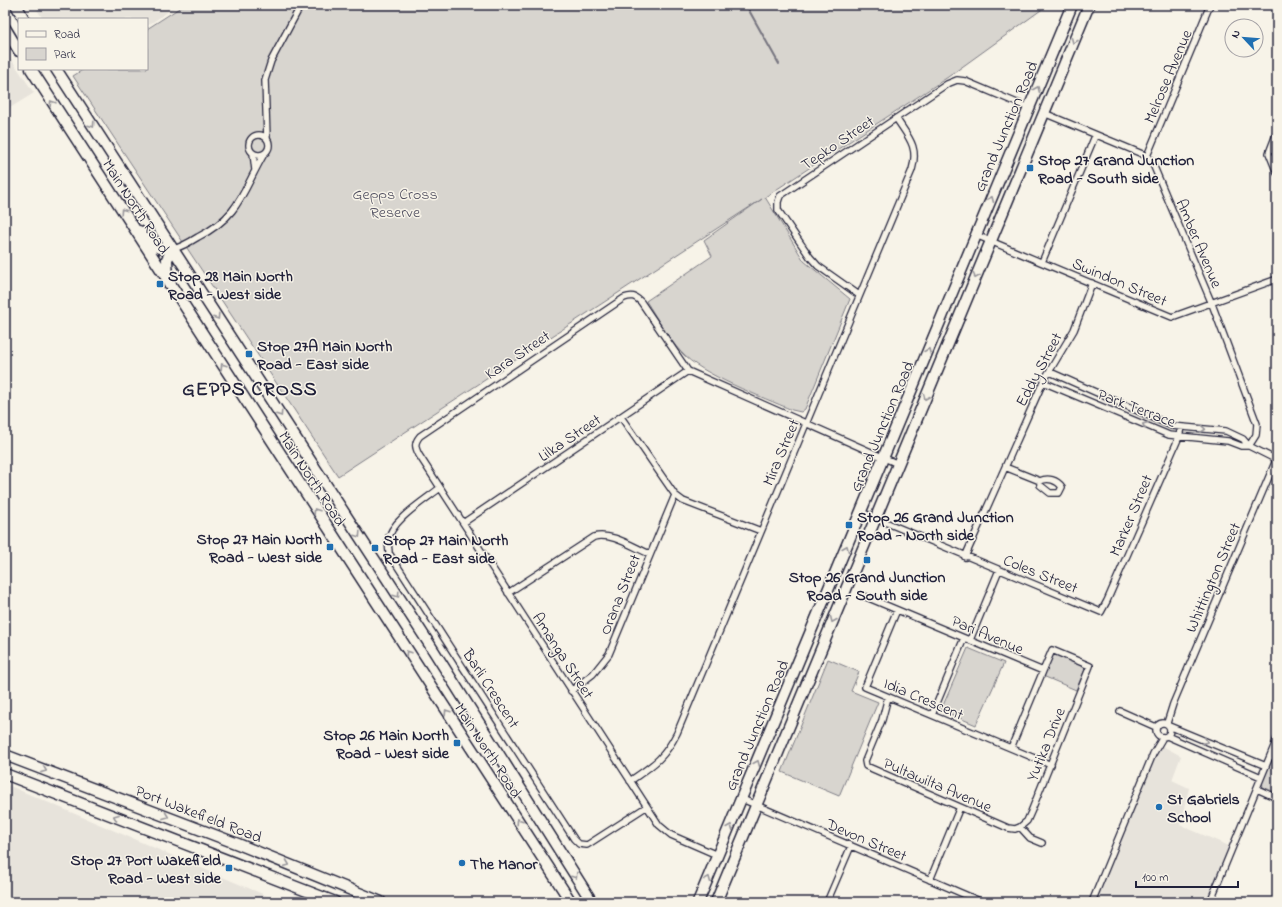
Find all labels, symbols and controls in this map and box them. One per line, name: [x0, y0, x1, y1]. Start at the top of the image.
legend: [18, 18, 148, 70]
north arrow: [1224, 18, 1264, 58]
street label: Melrose Avenue: [1138, 25, 1200, 128]
text: Road: [54, 26, 80, 44]
text: N: [1227, 27, 1245, 41]
one-way arrow: [1071, 37, 1079, 45]
text: Park: [54, 46, 76, 64]
street label: Grand Junction Road: [969, 58, 1045, 196]
one-way arrow: [1032, 85, 1040, 92]
one-way arrow: [50, 100, 57, 107]
street label: Tepko Street: [796, 110, 880, 177]
one-way arrow: [88, 121, 95, 128]
place label: Stop 27 Grand Junction Road - South side: [1037, 149, 1194, 191]
street label: Main North Road: [96, 155, 175, 259]
marker: Stop 27 Grand Junction Road - South side: [1025, 163, 1035, 173]
park label: Gepps Cross Reserve: [352, 183, 438, 225]
one-way arrow: [986, 195, 994, 203]
street label: Amber Avenue: [1169, 196, 1228, 293]
one-way arrow: [121, 209, 128, 216]
street label: Swindon Street: [1068, 252, 1171, 314]
place label: Stop 28 Main North Road - West side: [167, 265, 293, 307]
one-way arrow: [972, 273, 980, 280]
marker: Stop 28 Main North Road - West side: [155, 279, 165, 289]
one-way arrow: [212, 313, 220, 320]
street label: Kara Street: [481, 325, 556, 386]
street label: Eddy Street: [1010, 328, 1070, 411]
place label: Stop 27A Main North Road - East side: [256, 335, 393, 377]
one-way arrow: [923, 347, 931, 355]
marker: Stop 27A Main North Road - East side: [244, 349, 254, 359]
street label: Grand Junction Road: [845, 358, 921, 496]
one-way arrow: [220, 363, 227, 370]
district label: GEPPS CROSS: [182, 376, 318, 405]
street label: Park Terrace: [1094, 383, 1180, 435]
one-way arrow: [923, 393, 931, 400]
street label: Lilka Street: [534, 408, 607, 469]
one-way arrow: [275, 410, 283, 417]
street label: Mira Street: [757, 415, 807, 490]
one-way arrow: [1142, 422, 1149, 430]
one-way arrow: [1200, 425, 1206, 434]
street label: Main North Road: [272, 427, 351, 531]
street label: Marker Street: [1104, 471, 1160, 560]
place label: Stop 26 Grand Junction Road - North side: [856, 506, 1014, 548]
one-way arrow: [314, 508, 321, 515]
street label: Whittington Street: [1180, 518, 1248, 637]
marker: Stop 26 Grand Junction Road - North side: [844, 520, 854, 530]
place label: Stop 27 Main North Road - West side: [197, 528, 323, 570]
place label: Stop 27 Main North Road - East side: [382, 529, 509, 571]
one-way arrow: [353, 531, 361, 538]
marker: Stop 27 Main North Road - West side: [325, 542, 335, 552]
marker: Stop 27 Main North Road - East side: [370, 543, 380, 553]
one-way arrow: [841, 545, 849, 553]
street label: Coles Street: [999, 549, 1082, 601]
street label: Orana Street: [594, 550, 648, 639]
marker: Stop 26 Grand Junction Road - South side: [862, 555, 872, 565]
place label: Stop 26 Grand Junction Road - South side: [789, 566, 945, 608]
one-way arrow: [392, 591, 400, 598]
street label: Amanga Street: [525, 608, 600, 705]
street label: Pari Avenue: [947, 610, 1028, 662]
one-way arrow: [830, 615, 838, 623]
street label: Barli Crescent: [455, 644, 525, 734]
one-way arrow: [405, 650, 413, 657]
street label: Grand Junction Road: [720, 657, 796, 795]
street label: Idia Crescent: [879, 672, 968, 728]
street label: Main North Road: [448, 699, 527, 803]
street label: Yutika Drive: [1021, 703, 1073, 785]
one-way arrow: [444, 709, 451, 716]
place label: Stop 26 Main North Road - West side: [323, 724, 450, 766]
one-way arrow: [1201, 736, 1209, 744]
marker: Stop 26 Main North Road - West side: [452, 738, 462, 748]
street label: Pultawilta Avenue: [879, 752, 996, 820]
one-way arrow: [752, 759, 760, 766]
one-way arrow: [41, 766, 48, 774]
street label: Port Wakefield Road: [131, 780, 265, 850]
place label: St Gabriels School: [1167, 788, 1240, 830]
marker: St Gabriels School: [1154, 802, 1164, 812]
one-way arrow: [162, 812, 169, 820]
one-way arrow: [113, 813, 120, 821]
street label: Devon Street: [821, 813, 911, 869]
one-way arrow: [516, 818, 523, 825]
one-way arrow: [725, 824, 733, 831]
place label: Stop 27 Port Wakefield Road - West side: [70, 849, 222, 891]
place label: The Manor: [470, 853, 538, 877]
marker: The Manor: [457, 858, 467, 868]
one-way arrow: [283, 859, 290, 867]
marker: Stop 27 Port Wakefield Road - West side: [224, 863, 234, 873]
scale bar: [1136, 863, 1238, 889]
text: 100 m: [1142, 869, 1169, 887]
one-way arrow: [570, 872, 578, 879]
one-way arrow: [703, 875, 711, 882]

